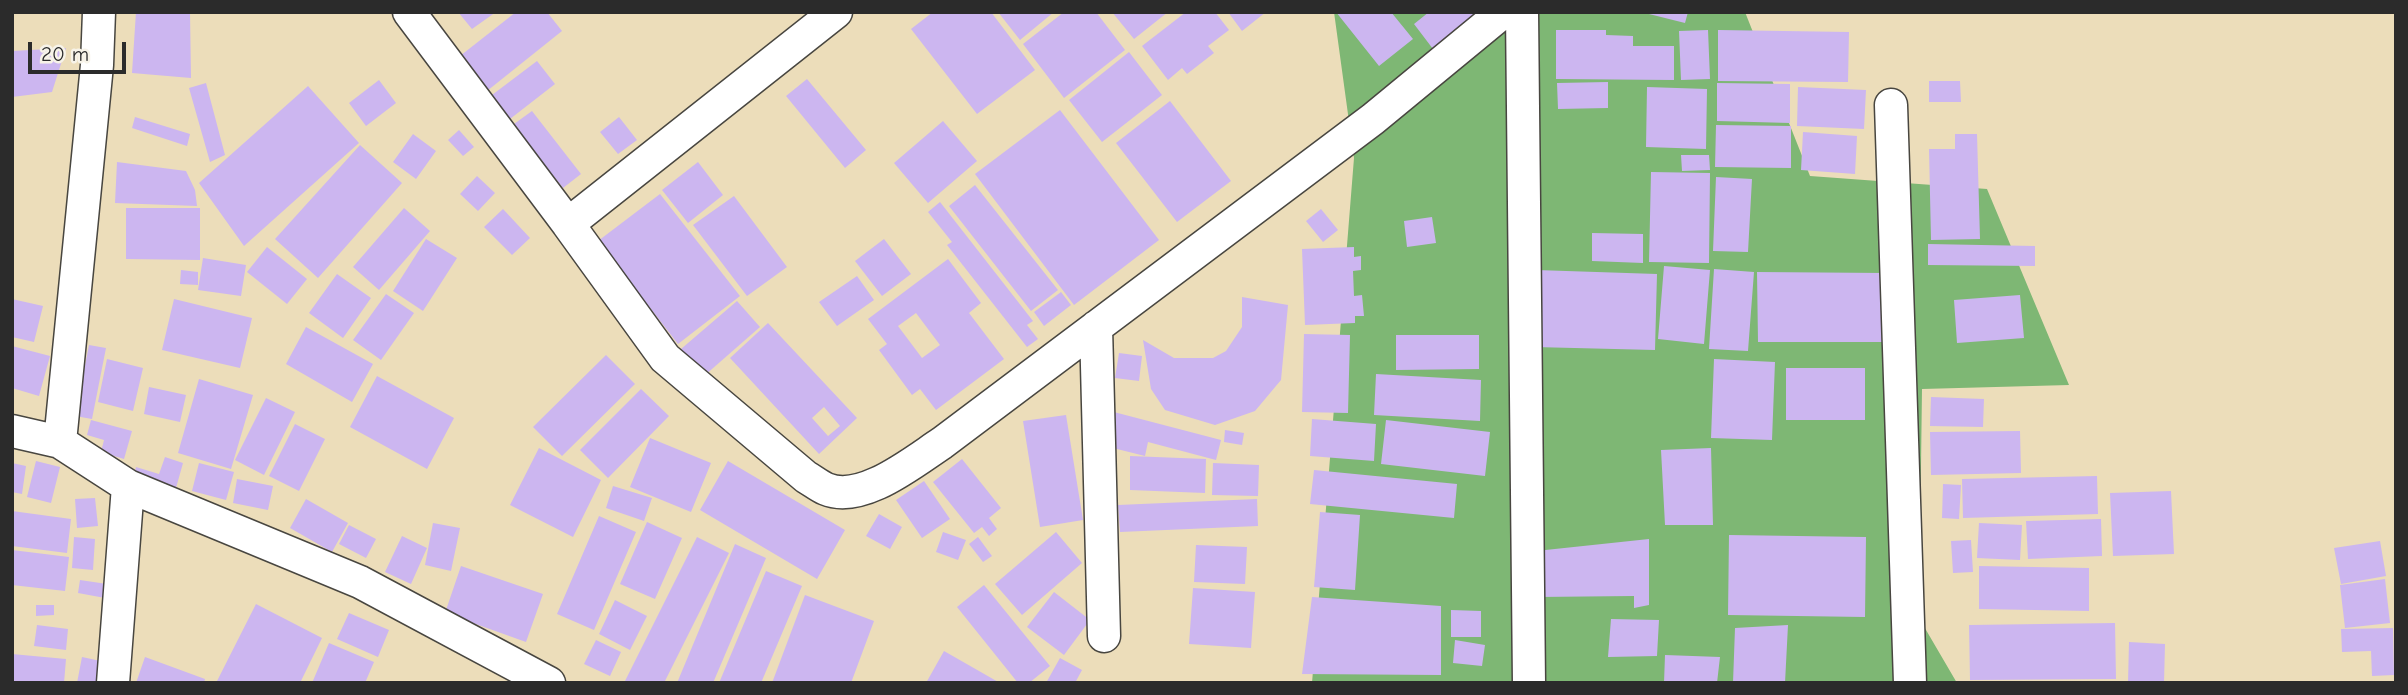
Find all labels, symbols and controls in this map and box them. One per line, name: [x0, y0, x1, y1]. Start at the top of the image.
scale bar: [32, 28, 130, 72]
text: 20 m: [41, 42, 89, 66]

